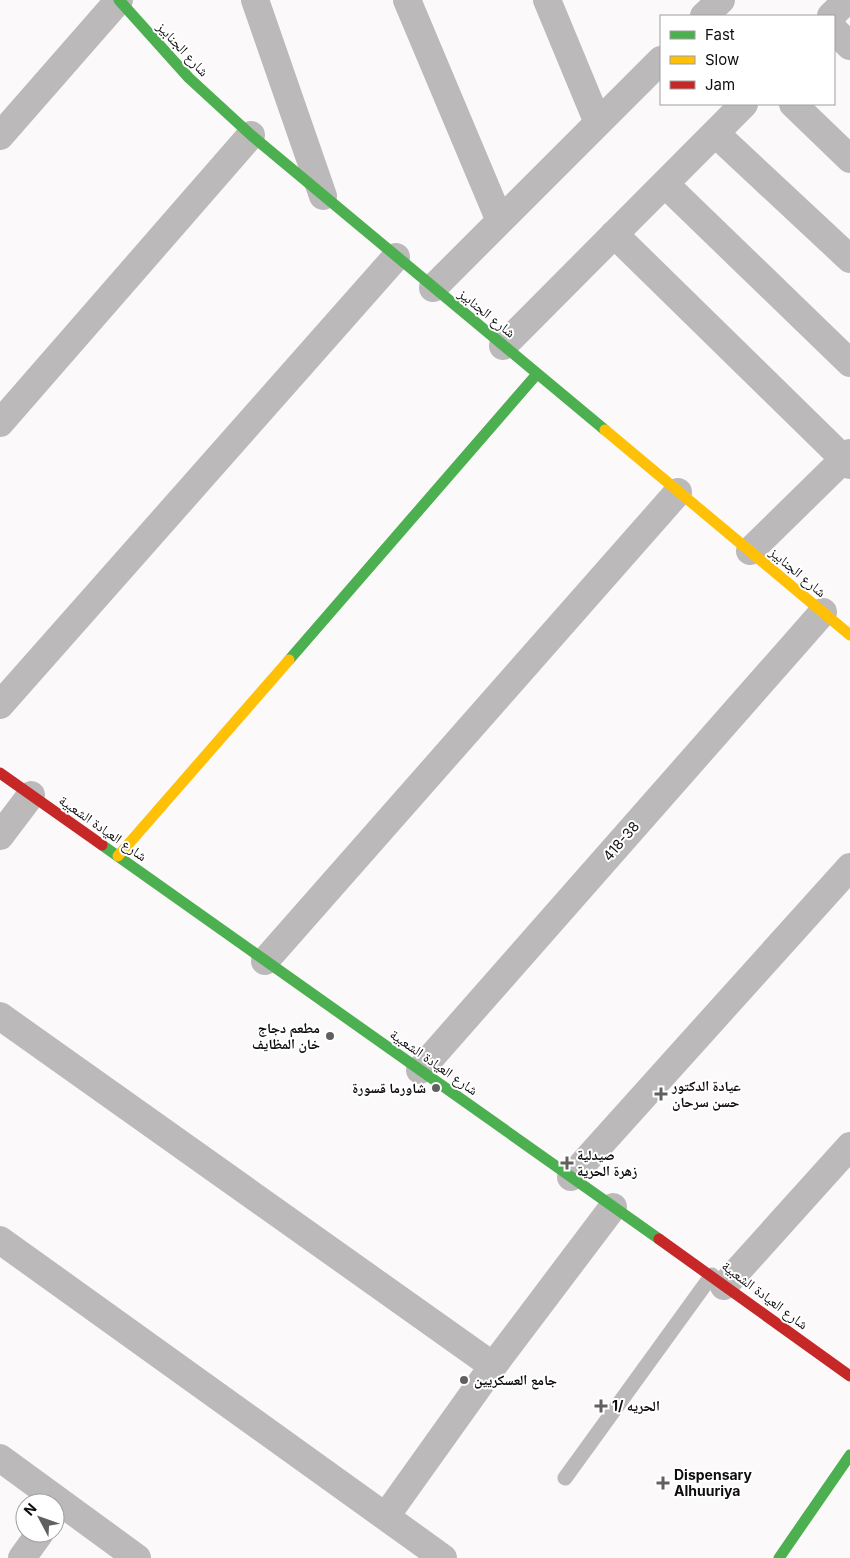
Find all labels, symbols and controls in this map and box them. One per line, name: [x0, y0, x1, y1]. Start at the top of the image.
legend: [660, 15, 835, 105]
street label: شارع الجنابيز: [152, 17, 213, 81]
text: Fast: [705, 25, 735, 44]
text: Slow: [705, 50, 739, 69]
text: Jam: [705, 75, 735, 94]
street label: شارع الجنابيز: [453, 284, 519, 342]
street label: شارع الجنابيز: [765, 542, 830, 602]
street label: شارع العيادة الشعبية: [55, 791, 151, 866]
street label: 418-38: [599, 817, 642, 864]
place label: مطعم دجاج خان المظايف: [252, 1019, 320, 1053]
street label: شارع العيادة الشعبية: [386, 1025, 482, 1100]
marker: مطعم دجاج خان المظايف: [324, 1030, 336, 1042]
place label: عيادة الدكتور حسن سرحان: [671, 1077, 741, 1111]
place label: شاورما قسورة: [352, 1079, 426, 1096]
marker: شاورما قسورة: [430, 1082, 442, 1094]
marker: عيادة الدكتور حسن سرحان: [654, 1087, 668, 1101]
place label: صيدلية زهرة الحرية: [577, 1146, 637, 1179]
marker: صيدلية زهرة الحرية: [561, 1157, 573, 1169]
street label: شارع العيادة الشعبية: [718, 1257, 812, 1334]
place label: جامع العسكريين: [474, 1371, 557, 1390]
marker: جامع العسكريين: [458, 1374, 470, 1386]
place label: الحريه /1: [612, 1397, 660, 1414]
marker: الحريه /1: [594, 1399, 608, 1413]
place label: Dispensary Alhuuriya: [674, 1466, 753, 1499]
marker: Dispensary Alhuuriya: [656, 1476, 670, 1490]
north arrow: [15, 1493, 65, 1543]
text: N: [20, 1500, 40, 1519]

